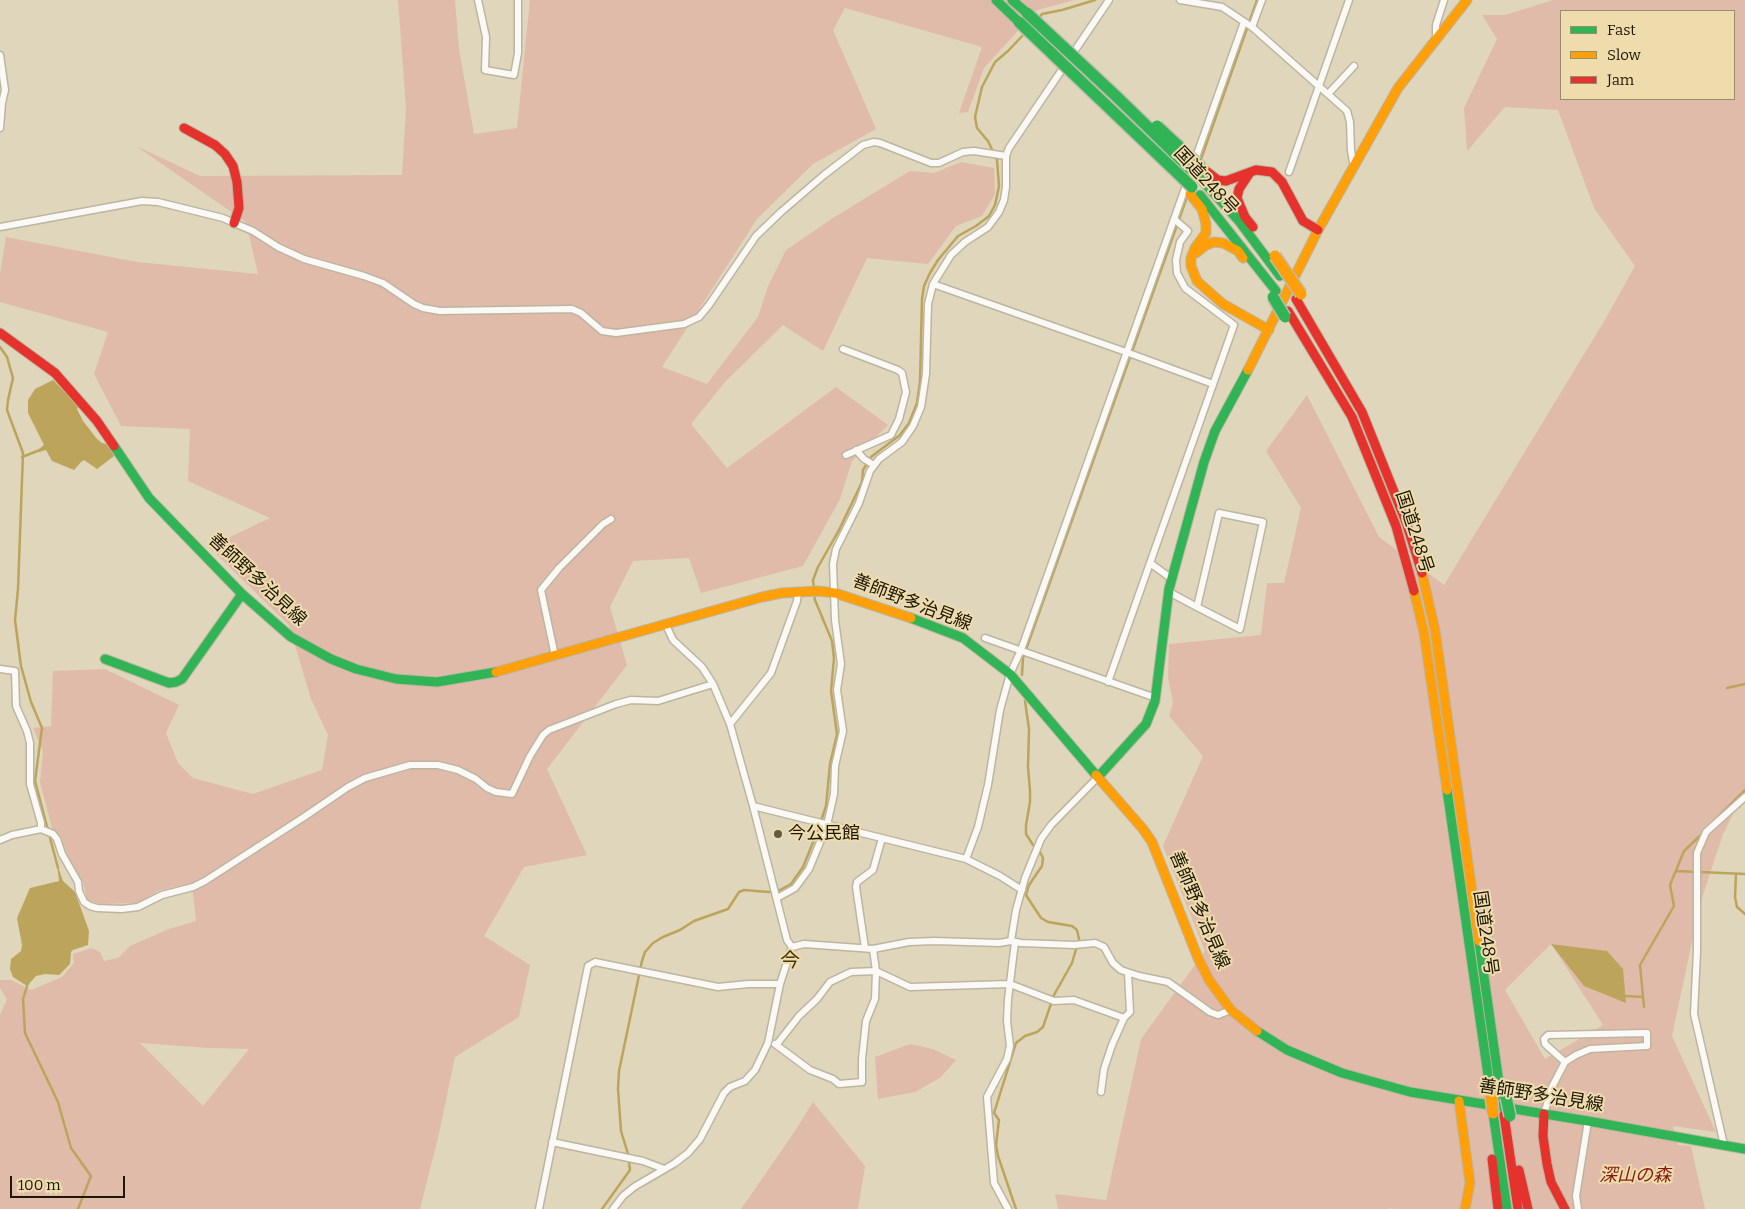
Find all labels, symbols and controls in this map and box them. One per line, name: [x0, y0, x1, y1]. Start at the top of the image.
legend: [1560, 10, 1735, 100]
text: Fast: [1607, 21, 1636, 39]
text: Slow: [1607, 46, 1641, 64]
text: Jam: [1607, 71, 1634, 89]
street label: 国道248号: [1169, 143, 1243, 219]
street label: 国道248号: [1391, 488, 1437, 576]
street label: 善師野多治見線: [204, 529, 310, 631]
street label: 善師野多治見線: [849, 570, 975, 636]
place label: 今公民館: [788, 823, 860, 845]
marker: 今公民館: [772, 828, 784, 840]
street label: 善師野多治見線: [1164, 848, 1234, 972]
street label: 国道248号: [1468, 889, 1502, 977]
district label: 今: [780, 949, 800, 973]
street label: 善師野多治見線: [1477, 1075, 1605, 1117]
park label: 深山の森: [1599, 1165, 1671, 1187]
scale bar: [12, 1166, 128, 1198]
text: 100 m: [18, 1176, 61, 1194]

